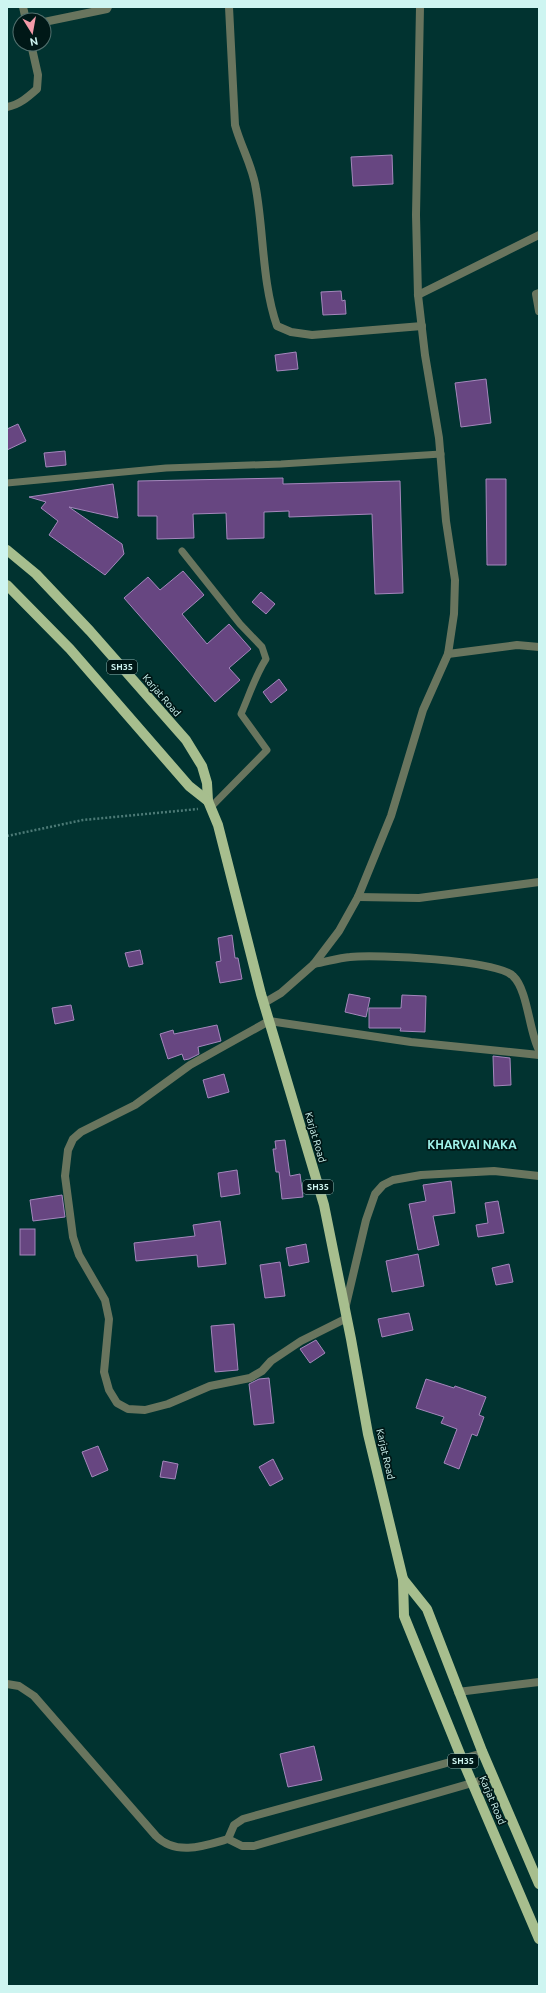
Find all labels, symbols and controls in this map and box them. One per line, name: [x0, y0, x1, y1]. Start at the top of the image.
north arrow: [12, 12, 52, 52]
text: N: [29, 35, 39, 48]
road number: SH35: [107, 660, 137, 674]
street label: Karjat Road: [140, 672, 183, 719]
street label: Karjat Road: [303, 1111, 328, 1164]
district label: KHARVAI NAKA: [427, 1138, 517, 1151]
road number: SH35: [303, 1180, 333, 1194]
street label: Karjat Road: [374, 1428, 397, 1481]
road number: SH35: [448, 1754, 478, 1768]
street label: Karjat Road: [477, 1774, 508, 1826]

